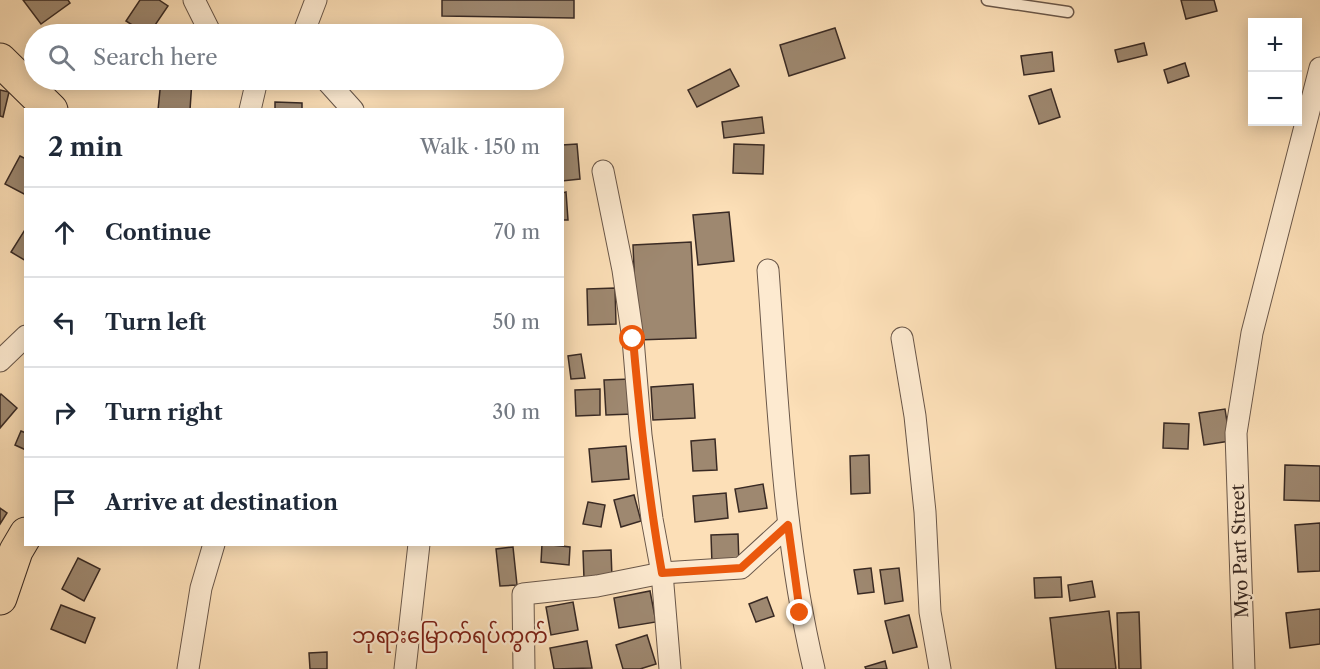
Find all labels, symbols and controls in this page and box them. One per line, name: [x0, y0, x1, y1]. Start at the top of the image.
map controls: [1248, 18, 1302, 126]
button: +: [1248, 18, 1302, 72]
search box: [24, 24, 564, 90]
icon: search: [45, 41, 78, 74]
text: Search here: [93, 44, 218, 71]
button: −: [1248, 72, 1302, 126]
text: 2 min: [48, 131, 123, 163]
text: Walk · 150 m: [420, 135, 540, 159]
icon: ahead: [48, 216, 81, 249]
text: Continue: [105, 219, 211, 246]
text: 70 m: [494, 220, 540, 244]
icon: left: [48, 306, 81, 339]
text: Turn left: [105, 309, 206, 336]
text: 50 m: [493, 310, 540, 334]
route start: [619, 325, 645, 351]
icon: right: [48, 396, 81, 429]
text: Turn right: [105, 399, 223, 426]
text: 30 m: [492, 400, 540, 424]
street label: Myo Part Street: [1227, 483, 1253, 618]
icon: arrive: [48, 486, 81, 519]
text: Arrive at destination: [105, 489, 338, 516]
route end: [786, 599, 812, 625]
district label: ဘုရားမြောက်ရပ်ကွက်: [352, 620, 548, 653]

